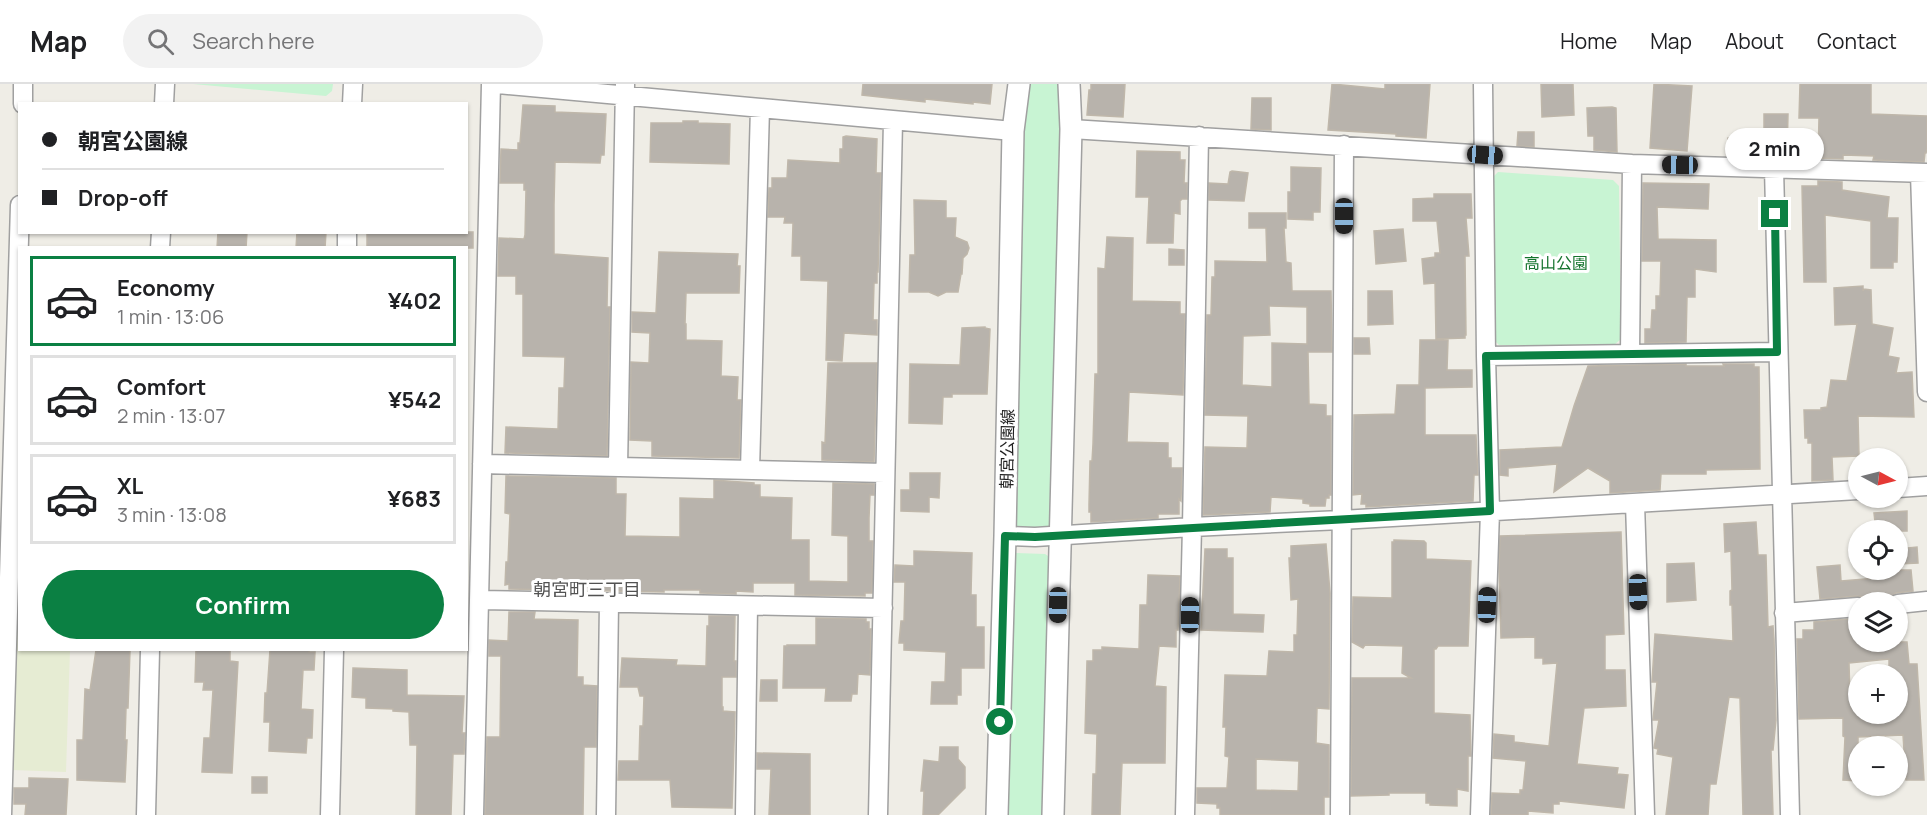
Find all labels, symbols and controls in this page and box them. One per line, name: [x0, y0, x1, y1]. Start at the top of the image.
search box: [123, 14, 543, 68]
text: Map: [30, 22, 87, 60]
icon: search: [144, 25, 177, 58]
text: Search here: [192, 26, 315, 56]
text: Home: [1560, 27, 1617, 55]
text: Map: [1650, 27, 1692, 55]
text: About: [1725, 27, 1784, 55]
text: Contact: [1817, 27, 1897, 55]
text: 朝宮公園線: [78, 126, 188, 156]
callout: 2 min: [1726, 127, 1824, 169]
text: 2 min: [1748, 135, 1801, 162]
car: [1466, 145, 1504, 165]
car: [1662, 156, 1698, 174]
text: Drop-off: [78, 183, 168, 213]
car: [1335, 198, 1353, 234]
route end: [1761, 200, 1788, 227]
park label: 高山公園: [1524, 252, 1588, 274]
text: Economy: [117, 273, 215, 303]
icon: car: [45, 274, 99, 328]
text: ¥402: [388, 286, 441, 316]
text: 1 min · 13:06: [117, 303, 224, 330]
text: Comfort: [117, 372, 206, 402]
icon: car: [45, 373, 99, 427]
text: ¥542: [388, 385, 441, 415]
text: 2 min · 13:07: [117, 402, 226, 429]
street label: 朝宮公園線: [995, 409, 1019, 489]
north arrow: [1848, 448, 1908, 508]
map controls: [1848, 448, 1908, 796]
text: XL: [117, 471, 143, 501]
icon: car: [45, 472, 99, 526]
text: ¥683: [388, 484, 441, 514]
text: 3 min · 13:08: [117, 501, 227, 528]
button: locate: [1848, 520, 1908, 580]
button: Confirm: [42, 570, 444, 639]
car: [1628, 574, 1648, 610]
district label: 朝宮町三丁目: [533, 577, 641, 601]
car: [1049, 587, 1067, 623]
car: [1477, 587, 1497, 623]
button: layers: [1848, 592, 1908, 652]
car: [1181, 597, 1199, 633]
button: +: [1848, 664, 1908, 724]
route start: [986, 708, 1013, 735]
button: −: [1848, 736, 1908, 796]

